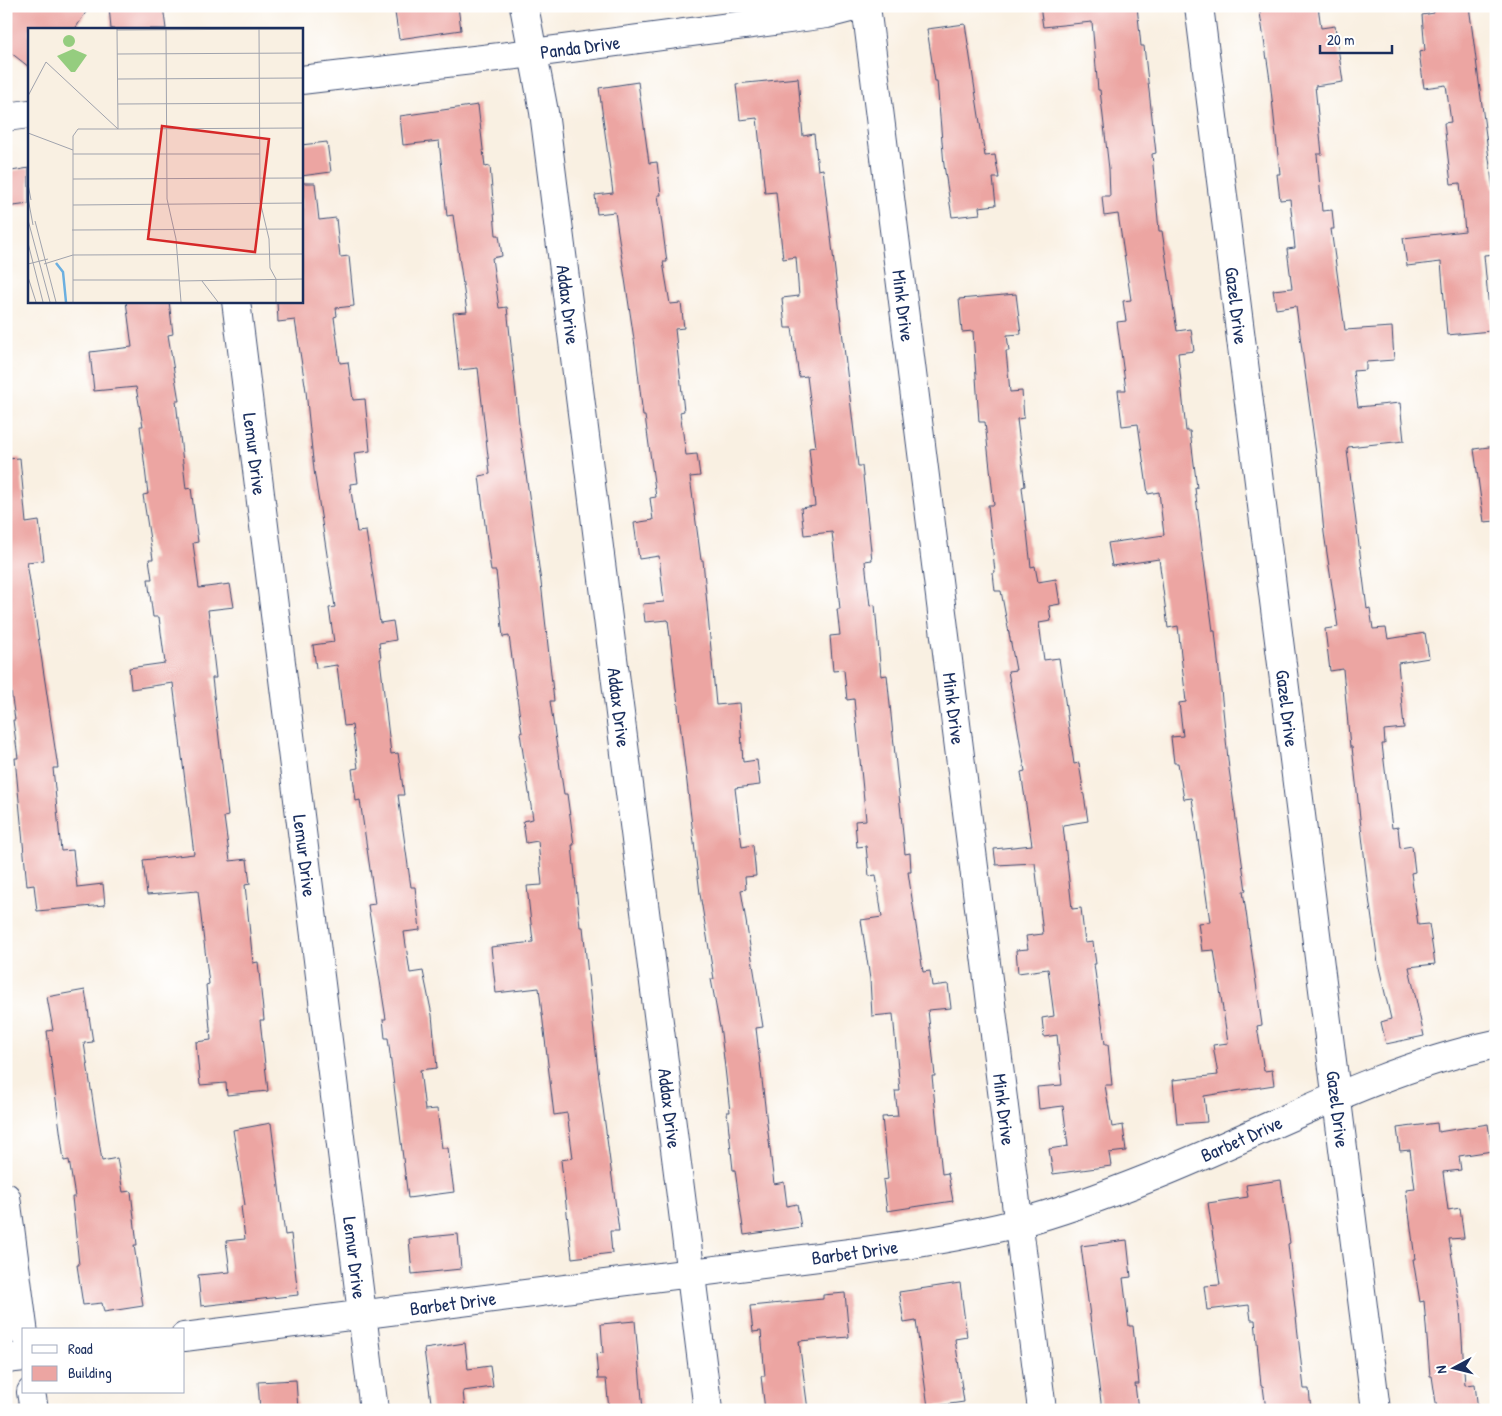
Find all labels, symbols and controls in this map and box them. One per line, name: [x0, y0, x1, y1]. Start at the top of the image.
scale bar: [1320, 22, 1392, 54]
inset map: [28, 28, 302, 302]
street label: Panda Drive: [539, 29, 622, 65]
text: 20 m: [1327, 29, 1354, 50]
street label: Addax Drive: [550, 263, 586, 346]
street label: Gazel Drive: [1219, 266, 1255, 346]
street label: Mink Drive: [886, 268, 921, 344]
street label: Lemur Drive: [237, 411, 273, 497]
street label: Addax Drive: [601, 666, 637, 749]
street label: Gazel Drive: [1270, 668, 1305, 749]
street label: Mink Drive: [937, 671, 972, 746]
street label: Lemur Drive: [287, 813, 323, 899]
street label: Addax Drive: [652, 1067, 688, 1150]
street label: Gazel Drive: [1320, 1069, 1356, 1150]
street label: Mink Drive: [987, 1072, 1022, 1147]
street label: Barbet Drive: [1197, 1109, 1287, 1168]
street label: Lemur Drive: [337, 1215, 373, 1301]
street label: Barbet Drive: [810, 1233, 900, 1271]
street label: Barbet Drive: [408, 1285, 498, 1321]
legend: [22, 1328, 185, 1394]
text: Road: [68, 1338, 93, 1359]
north arrow: [1430, 1344, 1480, 1394]
text: Building: [68, 1362, 112, 1383]
text: N: [1431, 1364, 1450, 1375]

